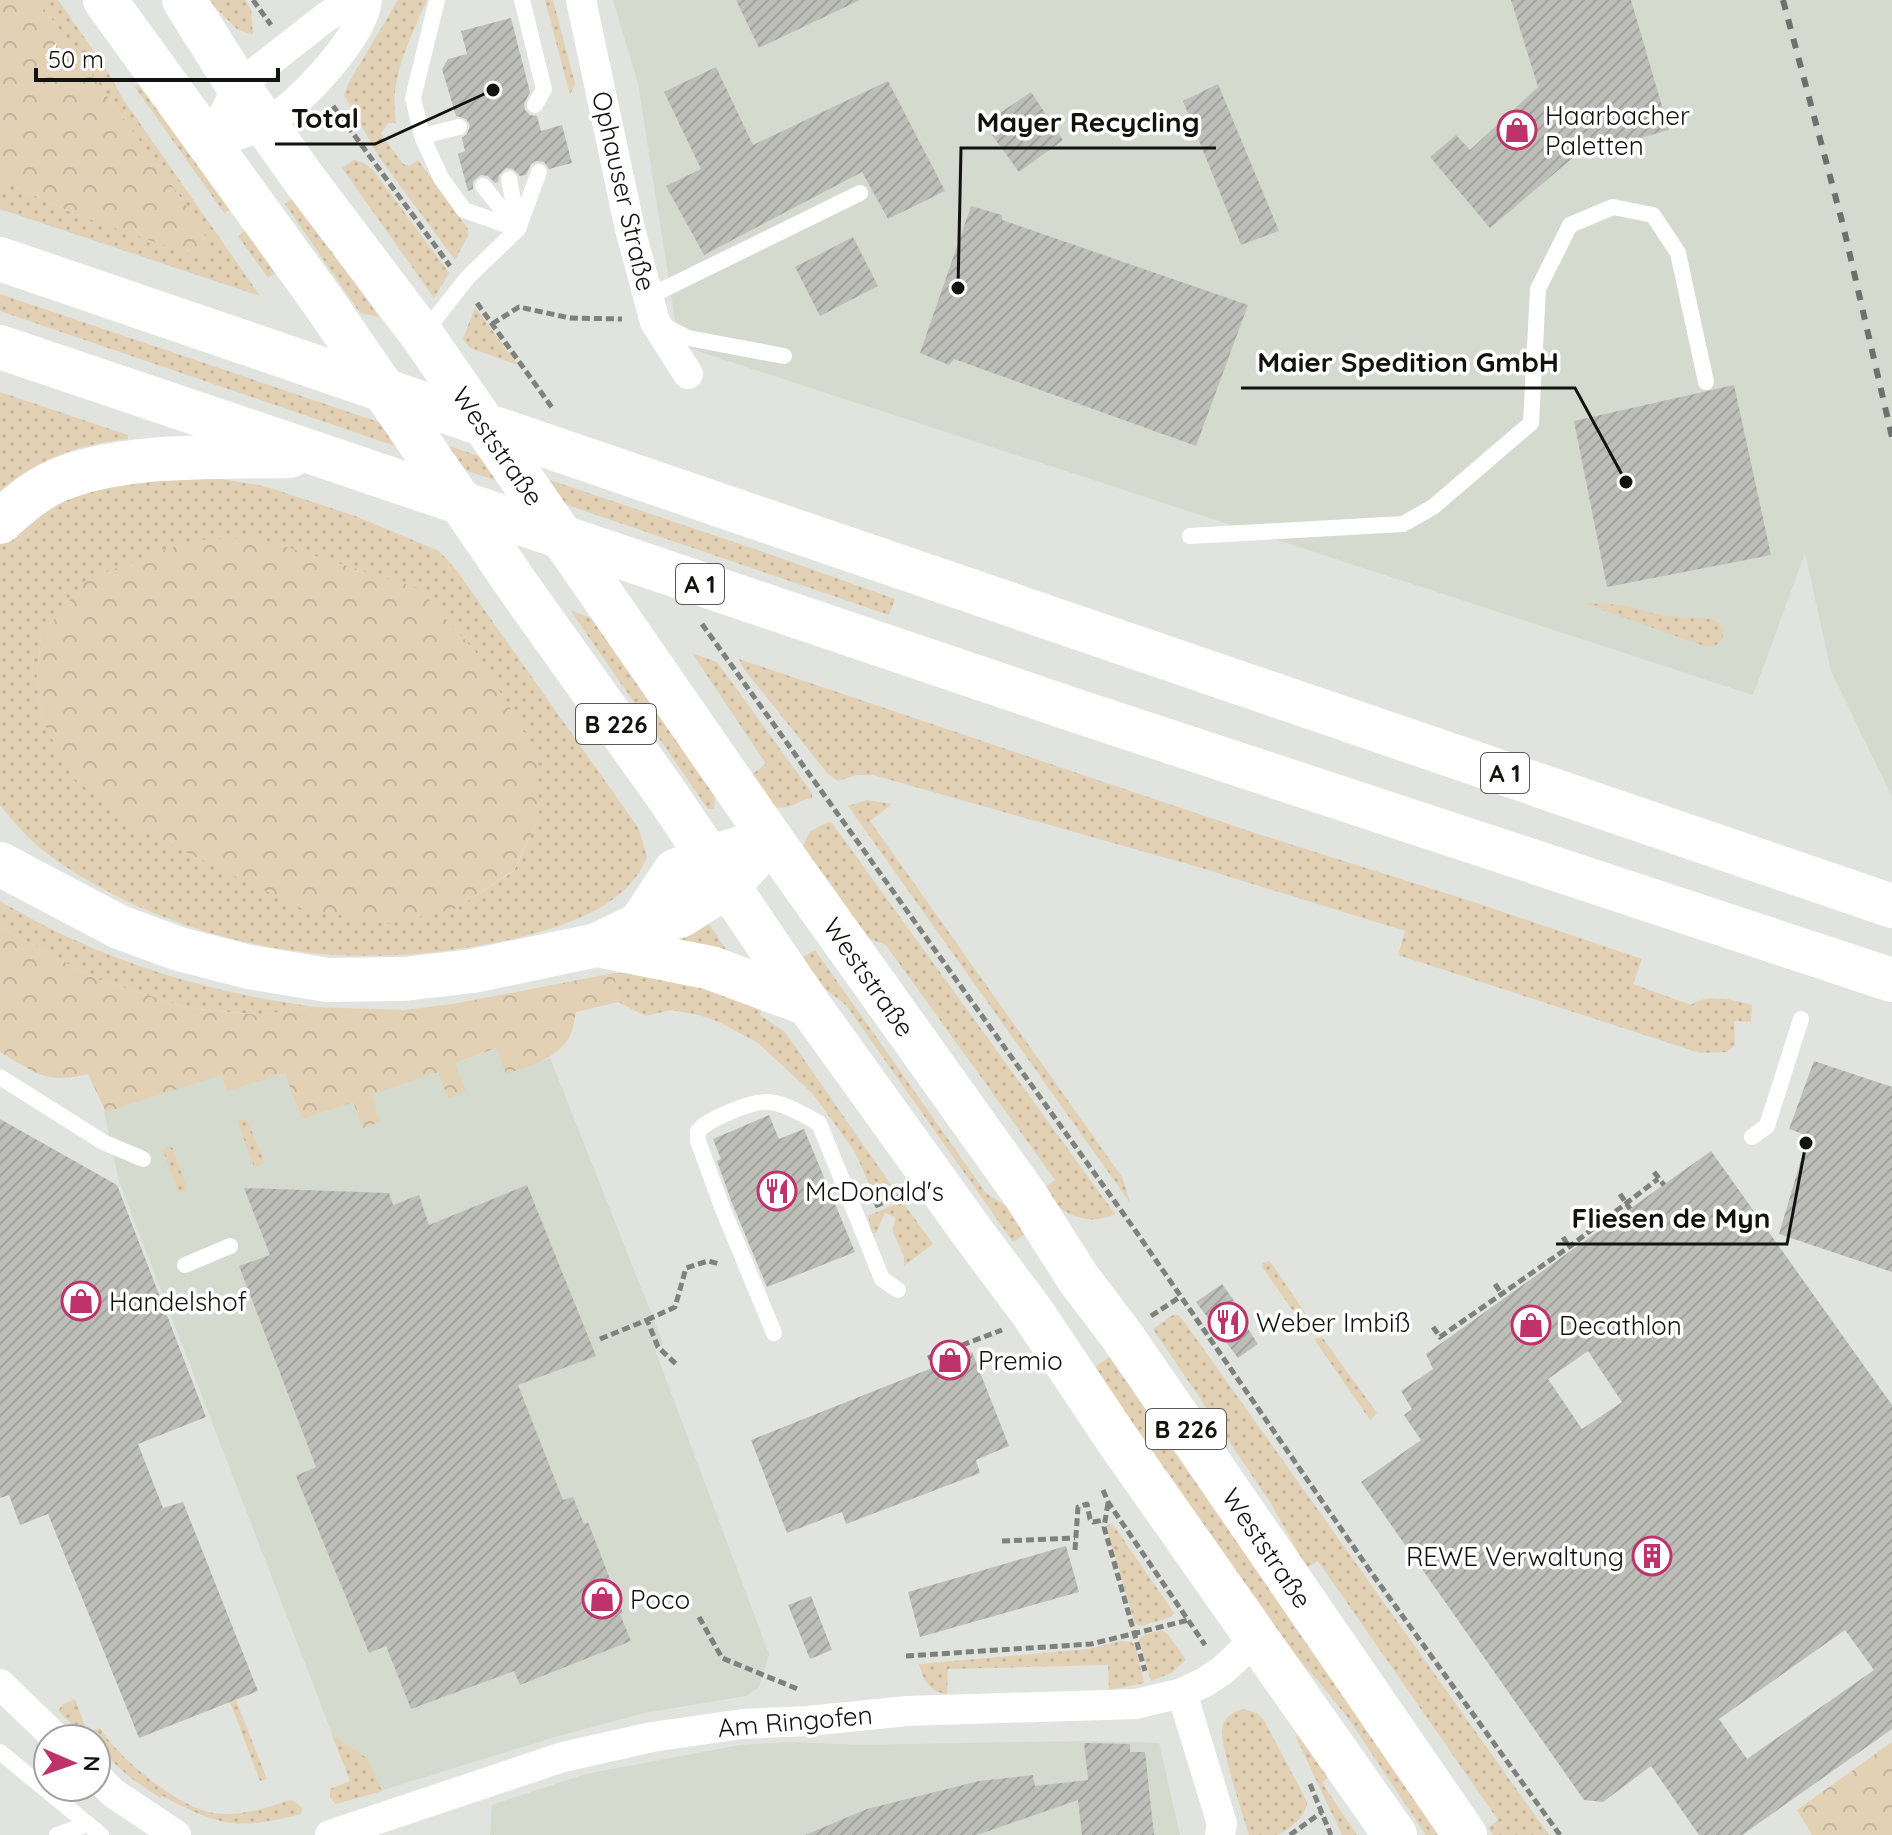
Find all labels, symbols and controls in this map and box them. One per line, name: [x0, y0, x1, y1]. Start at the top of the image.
scale bar: [36, 32, 278, 82]
text: 50 m: [48, 44, 104, 74]
street label: Ophauser Straße: [585, 88, 663, 294]
callout: Total: [275, 92, 375, 144]
callout: Mayer Recycling: [961, 96, 1216, 148]
place label: Haarbacher Paletten: [1545, 99, 1690, 162]
text: Total: [291, 100, 359, 135]
text: Mayer Recycling: [976, 104, 1200, 139]
shop icon: Haarbacher Paletten: [1496, 109, 1538, 151]
callout: Maier Spedition GmbH: [1241, 336, 1575, 388]
text: Maier Spedition GmbH: [1257, 344, 1559, 379]
street label: Weststraße: [445, 380, 551, 512]
road number: A 1: [676, 564, 724, 604]
road number: B 226: [576, 704, 656, 744]
road number: A 1: [1481, 753, 1529, 793]
street label: Weststraße: [816, 911, 922, 1043]
restaurant icon: McDonald's: [756, 1170, 798, 1212]
place label: McDonald's: [805, 1175, 944, 1208]
callout: Fliesen de Myn: [1556, 1192, 1787, 1244]
text: Fliesen de Myn: [1572, 1200, 1770, 1235]
shop icon: Handelshof: [60, 1280, 102, 1322]
place label: Handelshof: [109, 1285, 247, 1318]
restaurant icon: Weber Imbiß: [1207, 1301, 1249, 1343]
shop icon: Decathlon: [1510, 1304, 1552, 1346]
place label: Weber Imbiß: [1256, 1306, 1410, 1339]
place label: Decathlon: [1559, 1309, 1682, 1342]
shop icon: Premio: [929, 1339, 971, 1381]
place label: Premio: [978, 1344, 1063, 1377]
road number: B 226: [1146, 1409, 1226, 1449]
street label: Weststraße: [1215, 1482, 1319, 1614]
building icon: REWE Verwaltung: [1631, 1535, 1673, 1577]
place label: REWE Verwaltung: [1406, 1540, 1624, 1573]
shop icon: Poco: [581, 1578, 623, 1620]
place label: Poco: [630, 1583, 690, 1616]
street label: Am Ringofen: [716, 1698, 874, 1744]
north arrow: [32, 1723, 112, 1803]
text: N: [78, 1755, 106, 1772]

